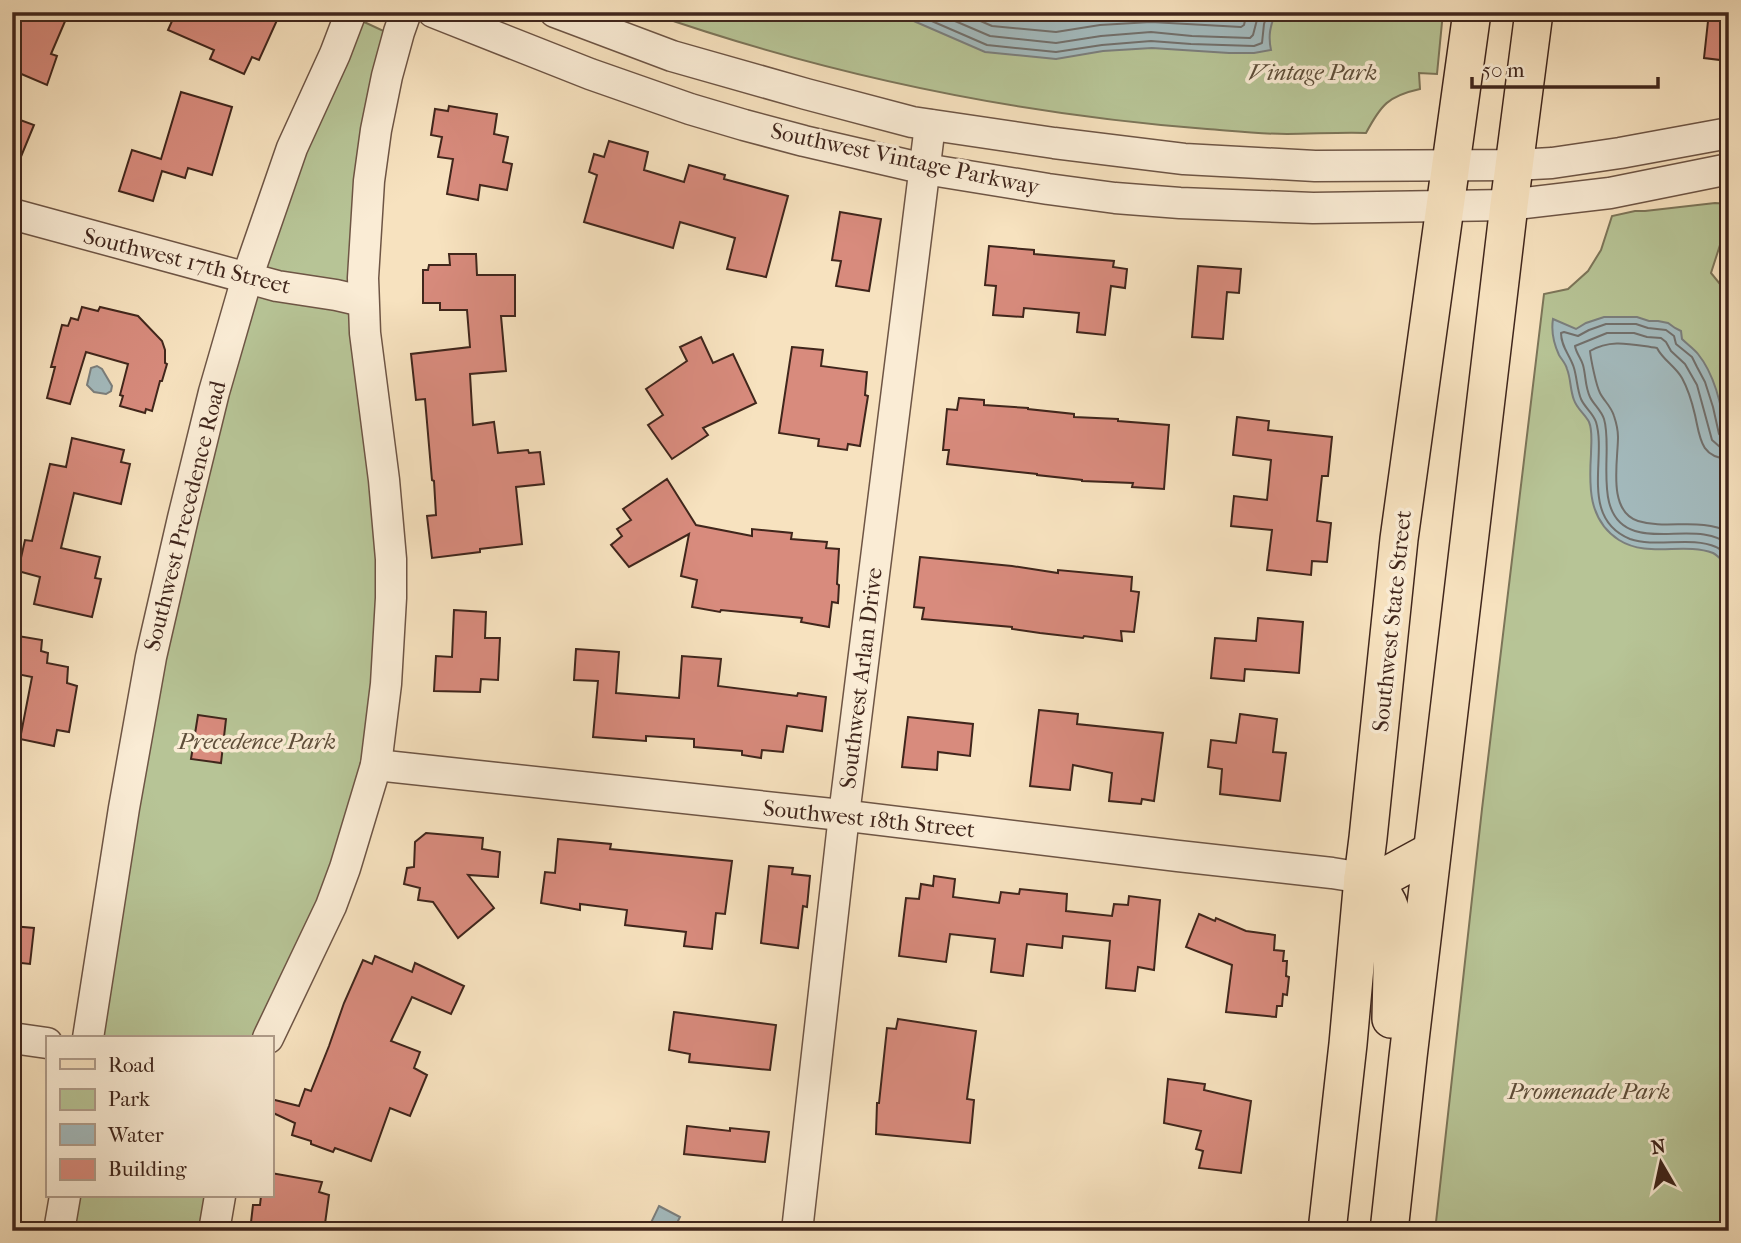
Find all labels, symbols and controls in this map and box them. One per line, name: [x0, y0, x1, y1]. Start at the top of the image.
scale bar: [1472, 46, 1657, 90]
text: 50 m: [1482, 58, 1525, 82]
park label: Vintage Park: [1249, 59, 1377, 86]
street label: Southwest Vintage Parkway: [768, 117, 1043, 201]
street label: Southwest 17th Street: [81, 222, 293, 300]
street label: Southwest Precedence Road: [138, 377, 232, 654]
street label: Southwest State Street: [1367, 509, 1417, 733]
street label: Southwest Arlan Drive: [834, 566, 888, 790]
park label: Precedence Park: [177, 728, 336, 755]
street label: Southwest 18th Street: [762, 794, 976, 844]
legend: [46, 1036, 273, 1198]
text: Road: [108, 1053, 155, 1077]
park label: Promenade Park: [1507, 1078, 1670, 1105]
text: Park: [108, 1087, 150, 1111]
text: Water: [107, 1123, 164, 1147]
north arrow: [1626, 1128, 1696, 1198]
text: N: [1650, 1135, 1668, 1159]
text: Building: [108, 1157, 187, 1181]

